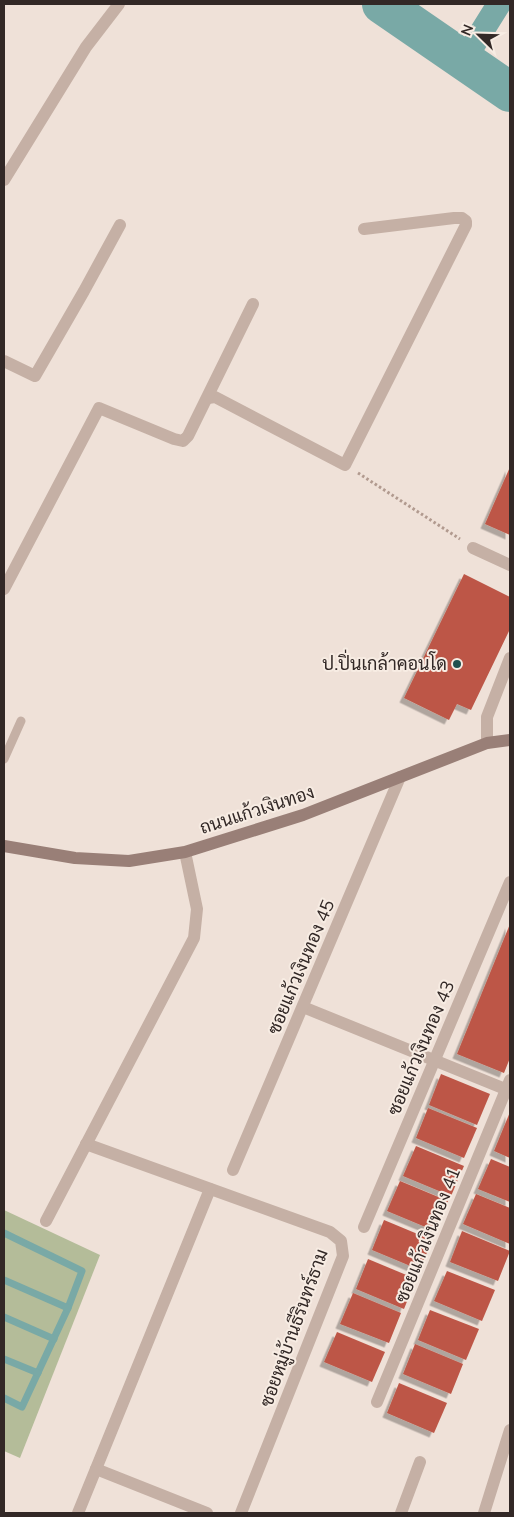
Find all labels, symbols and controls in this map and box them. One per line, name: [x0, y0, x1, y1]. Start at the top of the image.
north arrow: [454, 10, 504, 60]
text: N: [457, 22, 477, 38]
place label: ป.ปิ่นเกล้าคอนโด: [322, 649, 447, 675]
marker: ป.ปิ่นเกล้าคอนโด: [451, 658, 463, 670]
street label: ถนนแก้วเงินทอง: [197, 780, 317, 839]
street label: ซอยแก้วเงินทอง 45: [262, 896, 339, 1038]
street label: ซอยแก้วเงินทอง 43: [382, 977, 459, 1119]
street label: ซอยแก้วเงินทอง 41: [390, 1164, 465, 1306]
street label: ซอยหมู่บ้านธีรินทร์ธาม: [253, 1245, 335, 1411]

